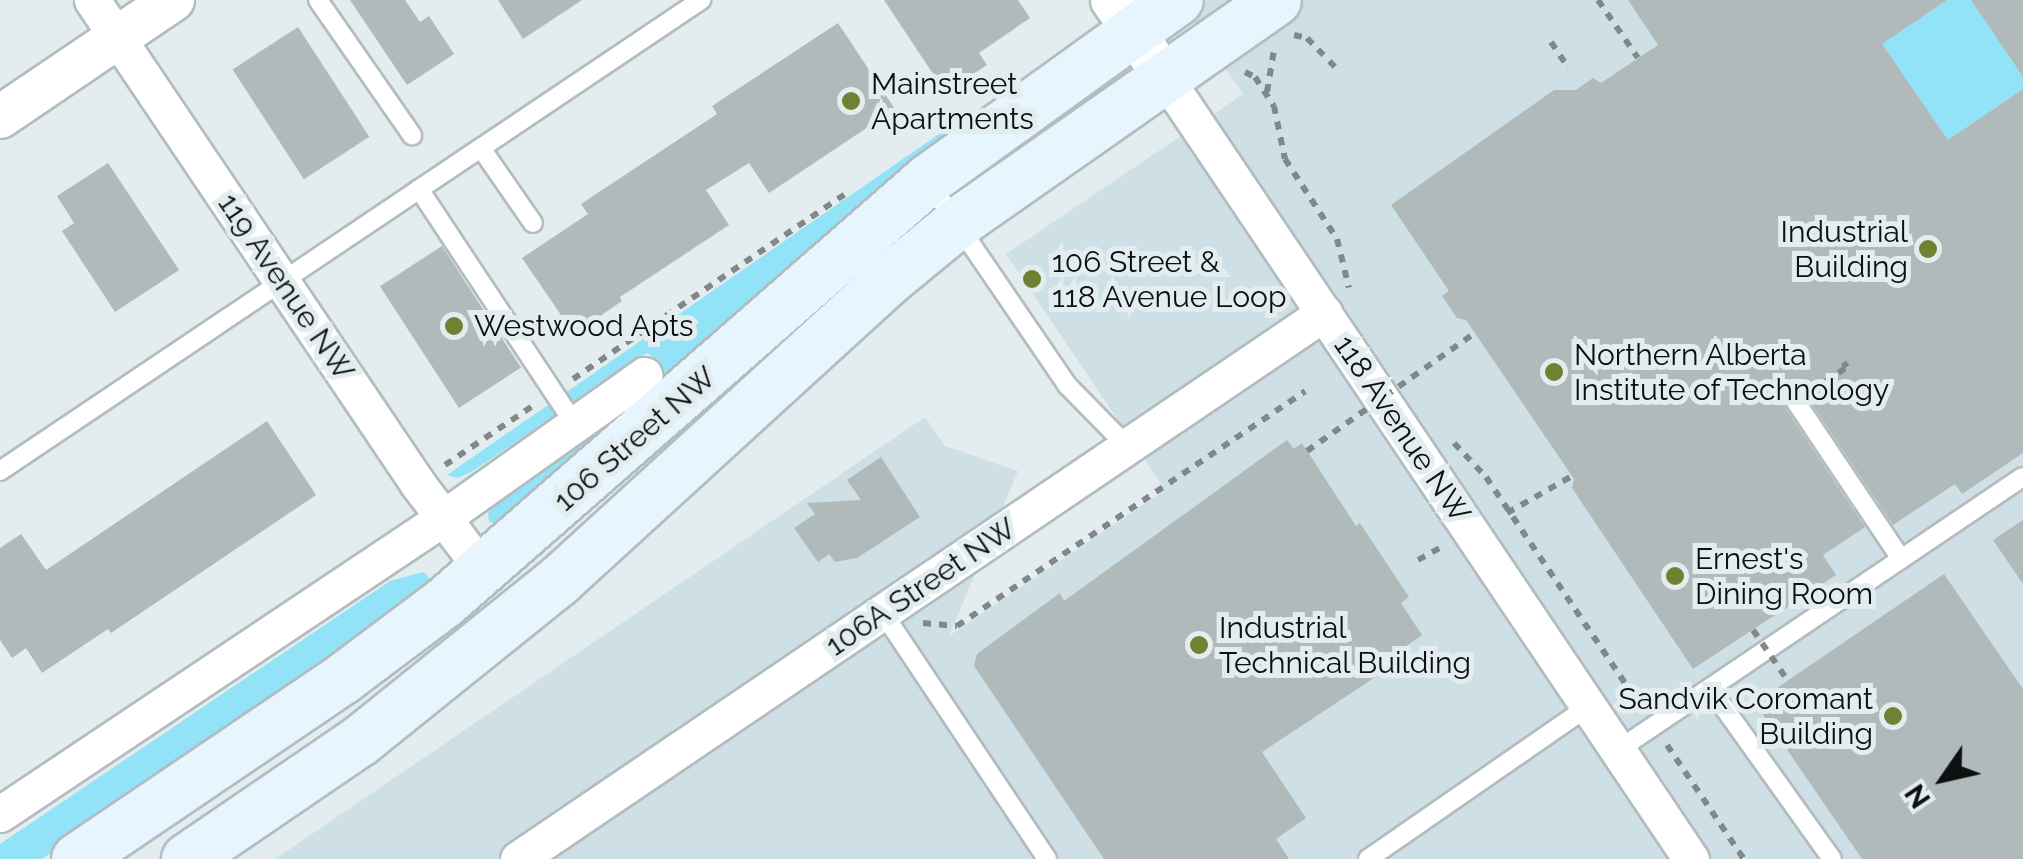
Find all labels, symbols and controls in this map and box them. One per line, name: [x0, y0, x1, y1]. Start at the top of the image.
place label: Mainstreet Apartments: [871, 66, 1034, 136]
marker: Mainstreet Apartments: [840, 90, 862, 112]
street label: 119 Avenue NW: [210, 186, 362, 388]
place label: Industrial Building: [1780, 214, 1908, 284]
marker: Industrial Building: [1917, 238, 1939, 260]
place label: 106 Street & 118 Avenue Loop: [1052, 244, 1287, 314]
marker: 106 Street & 118 Avenue Loop: [1021, 268, 1043, 290]
place label: Westwood Apts: [474, 308, 694, 344]
marker: Westwood Apts: [443, 315, 465, 337]
street label: 118 Avenue NW: [1326, 328, 1478, 530]
place label: Northern Alberta Institute of Technology: [1574, 337, 1891, 408]
street label: 106 Street NW: [547, 359, 723, 519]
marker: Northern Alberta Institute of Technology: [1543, 361, 1565, 383]
street label: 106A Street NW: [819, 510, 1023, 664]
place label: Ernest's Dining Room: [1695, 541, 1873, 612]
marker: Ernest's Dining Room: [1664, 565, 1686, 587]
place label: Industrial Technical Building: [1219, 610, 1472, 680]
marker: Industrial Technical Building: [1188, 634, 1210, 656]
place label: Sandvik Coromant Building: [1619, 681, 1873, 752]
marker: Sandvik Coromant Building: [1882, 705, 1904, 727]
north arrow: [1893, 729, 1993, 829]
text: N: [1898, 778, 1937, 814]

